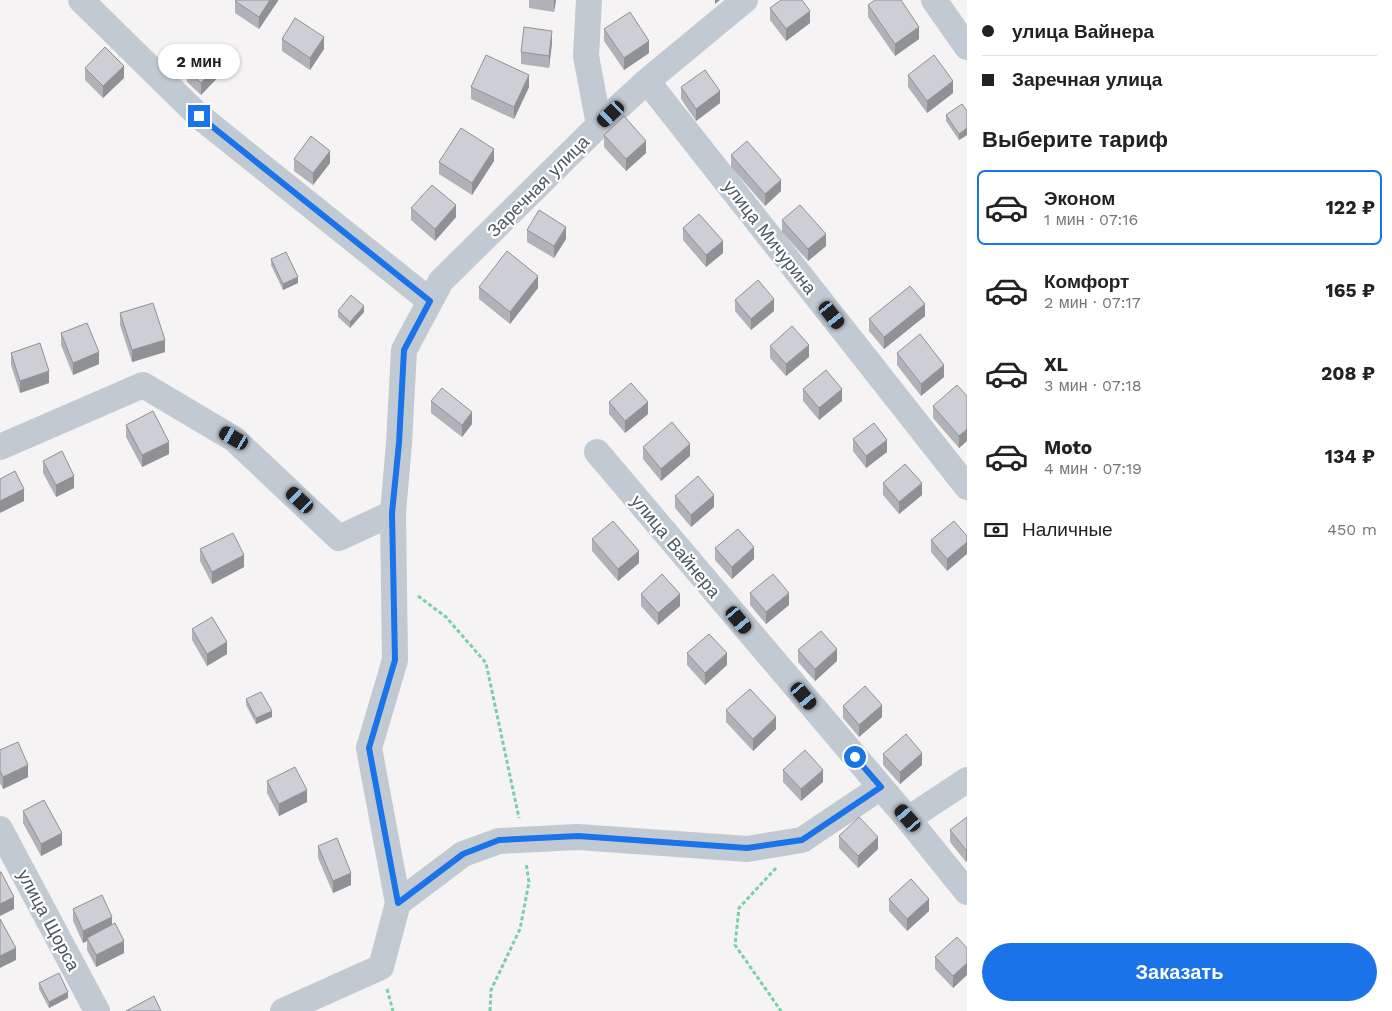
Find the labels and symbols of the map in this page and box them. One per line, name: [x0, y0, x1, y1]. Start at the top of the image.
callout: 2 мин: [158, 44, 240, 78]
car: [594, 98, 627, 130]
route end: [188, 105, 210, 127]
street label: Заречная улица: [483, 130, 594, 241]
street label: улица Мичурина: [719, 176, 822, 299]
car: [816, 299, 847, 331]
car: [217, 424, 250, 452]
car: [283, 484, 316, 516]
street label: улица Вайнера: [627, 490, 726, 602]
car: [723, 604, 754, 636]
car: [788, 680, 819, 712]
route start: [844, 746, 866, 768]
car: [892, 802, 923, 834]
street label: улица Щорса: [14, 866, 85, 975]

